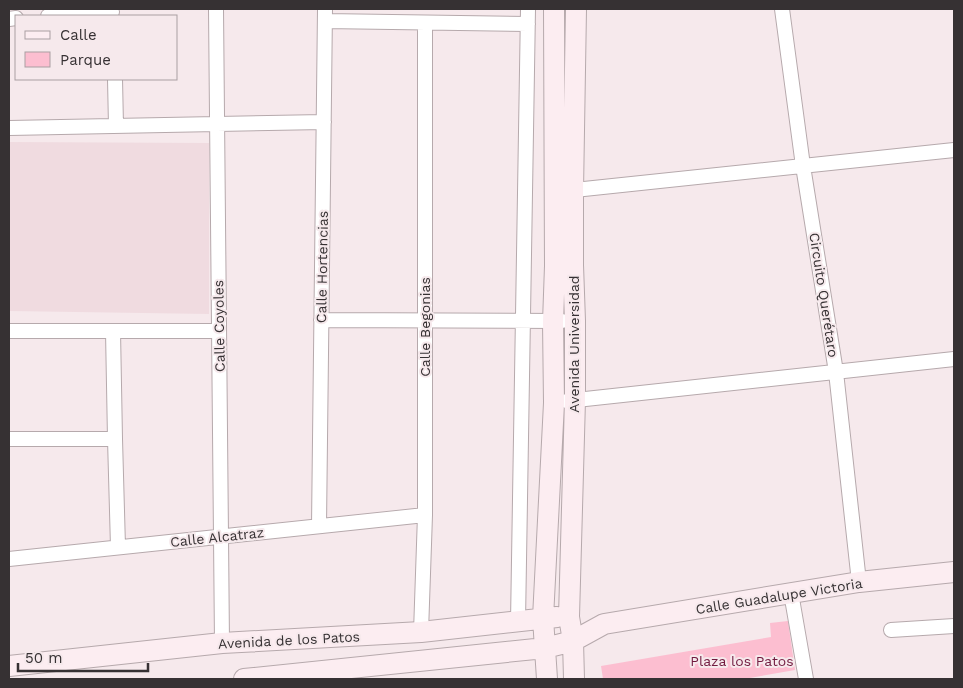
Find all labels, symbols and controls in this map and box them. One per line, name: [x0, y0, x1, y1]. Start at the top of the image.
legend: [15, 15, 178, 80]
text: Calle: [60, 26, 97, 44]
text: Parque: [60, 51, 111, 69]
street label: Calle Hortencias: [313, 211, 331, 323]
street label: Circuito Querétaro: [806, 231, 842, 359]
street label: Avenida Universidad: [566, 275, 582, 413]
street label: Calle Begonias: [417, 277, 433, 377]
street label: Calle Coyoles: [210, 280, 228, 372]
street label: Calle Alcatraz: [169, 524, 265, 550]
street label: Calle Guadalupe Victoria: [694, 575, 864, 617]
street label: Avenida de los Patos: [218, 628, 360, 652]
scale bar: [18, 640, 148, 672]
text: 50 m: [25, 649, 62, 667]
park label: Plaza los Patos: [690, 653, 794, 669]

